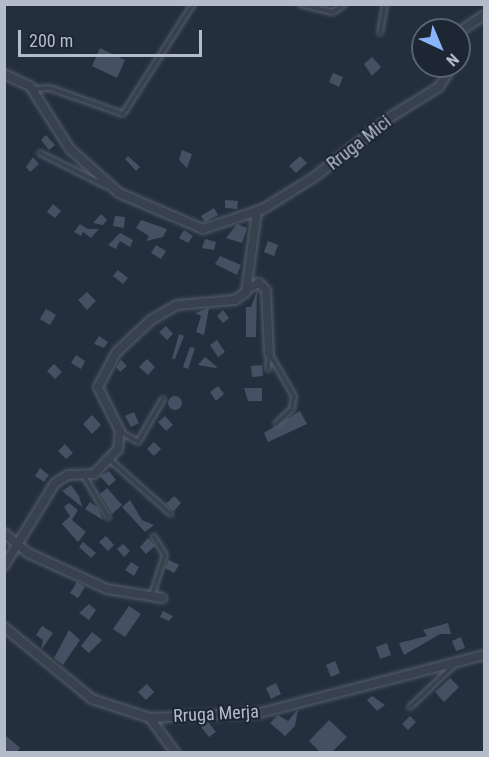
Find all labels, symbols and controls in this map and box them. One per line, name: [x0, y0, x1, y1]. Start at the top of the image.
scale bar: [21, 18, 206, 56]
north arrow: [411, 18, 471, 78]
text: 200 m: [29, 30, 73, 51]
text: N: [442, 50, 463, 70]
street label: Rruga Mici: [323, 111, 395, 175]
street label: Rruga Merja: [173, 701, 259, 727]

